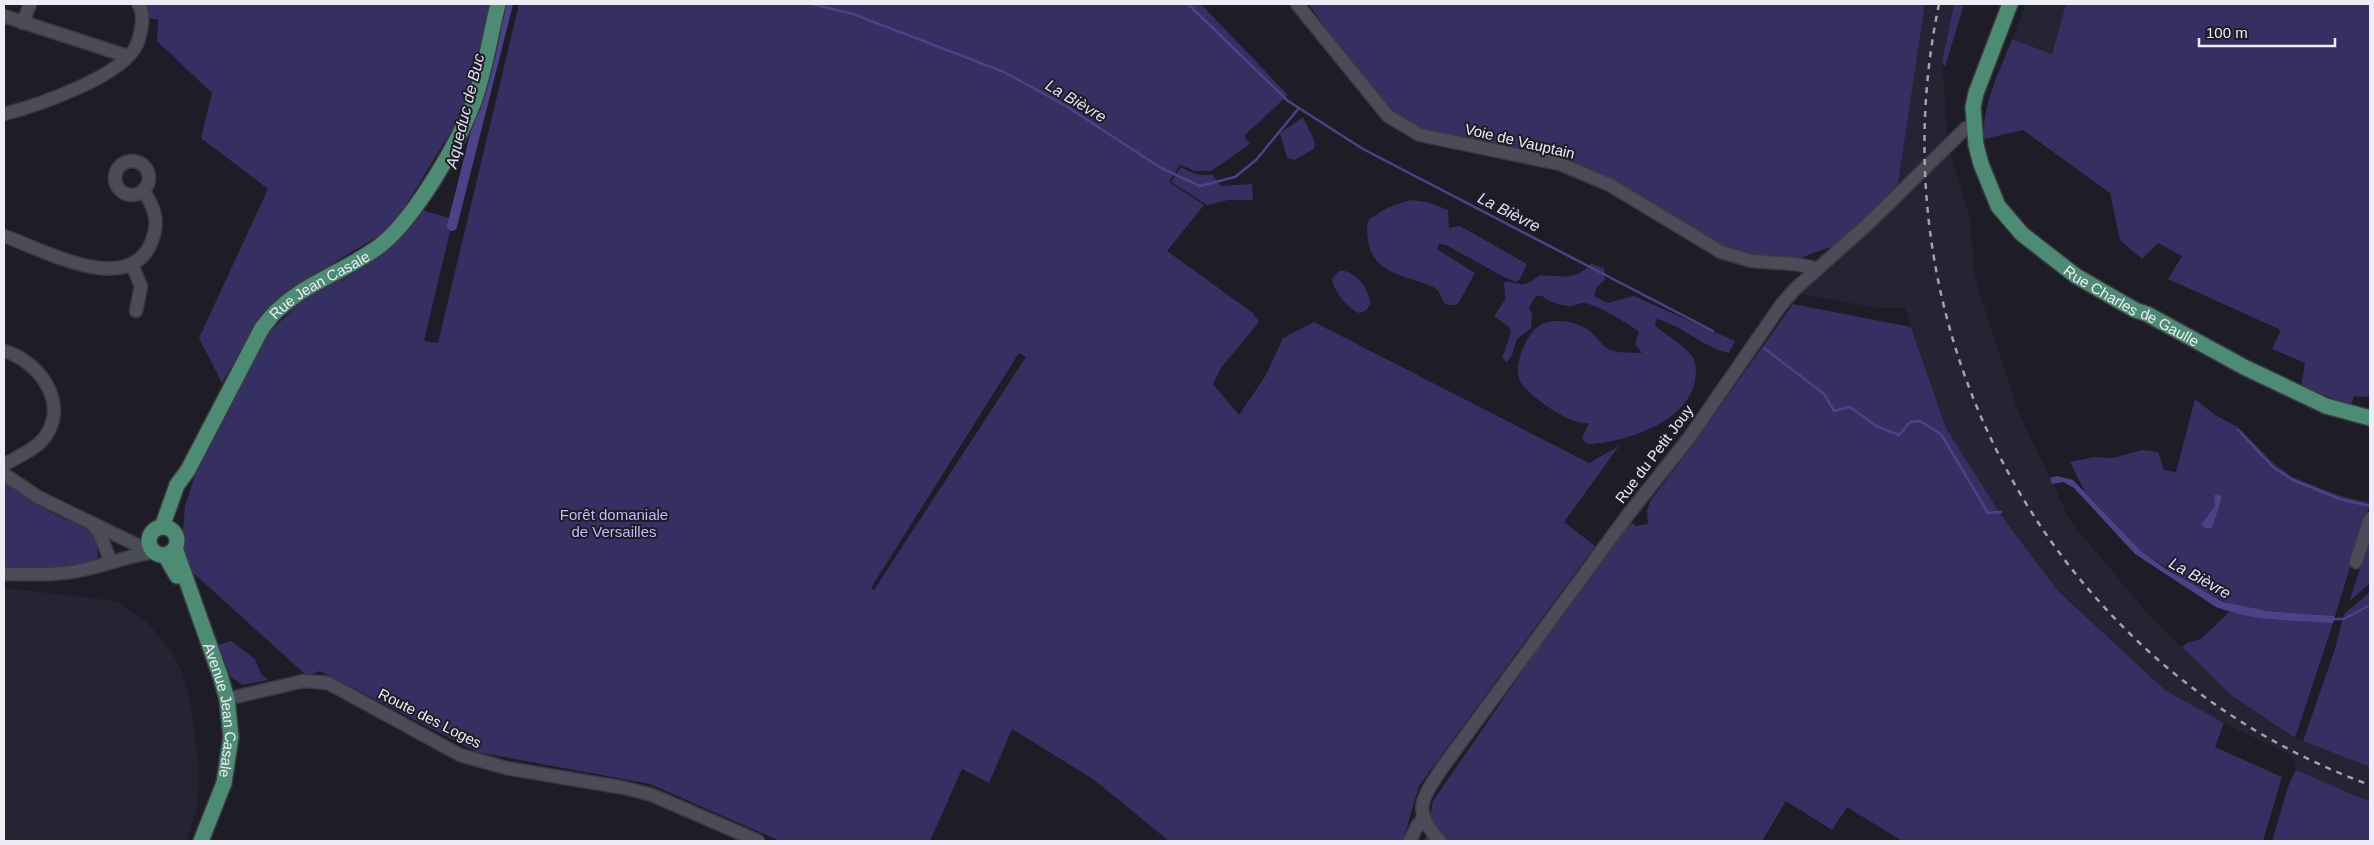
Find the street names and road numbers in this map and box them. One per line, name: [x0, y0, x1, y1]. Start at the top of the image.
street label: Voie de Vauptain: [1463, 120, 1577, 162]
street label: Rue Jean Casale: [265, 247, 372, 322]
street label: Rue Charles de Gaulle: [2061, 261, 2202, 349]
street label: Rue du Petit Jouy: [1612, 401, 1697, 506]
street label: Avenue Jean Casale: [201, 640, 240, 779]
street label: Route des Loges: [376, 685, 484, 751]

